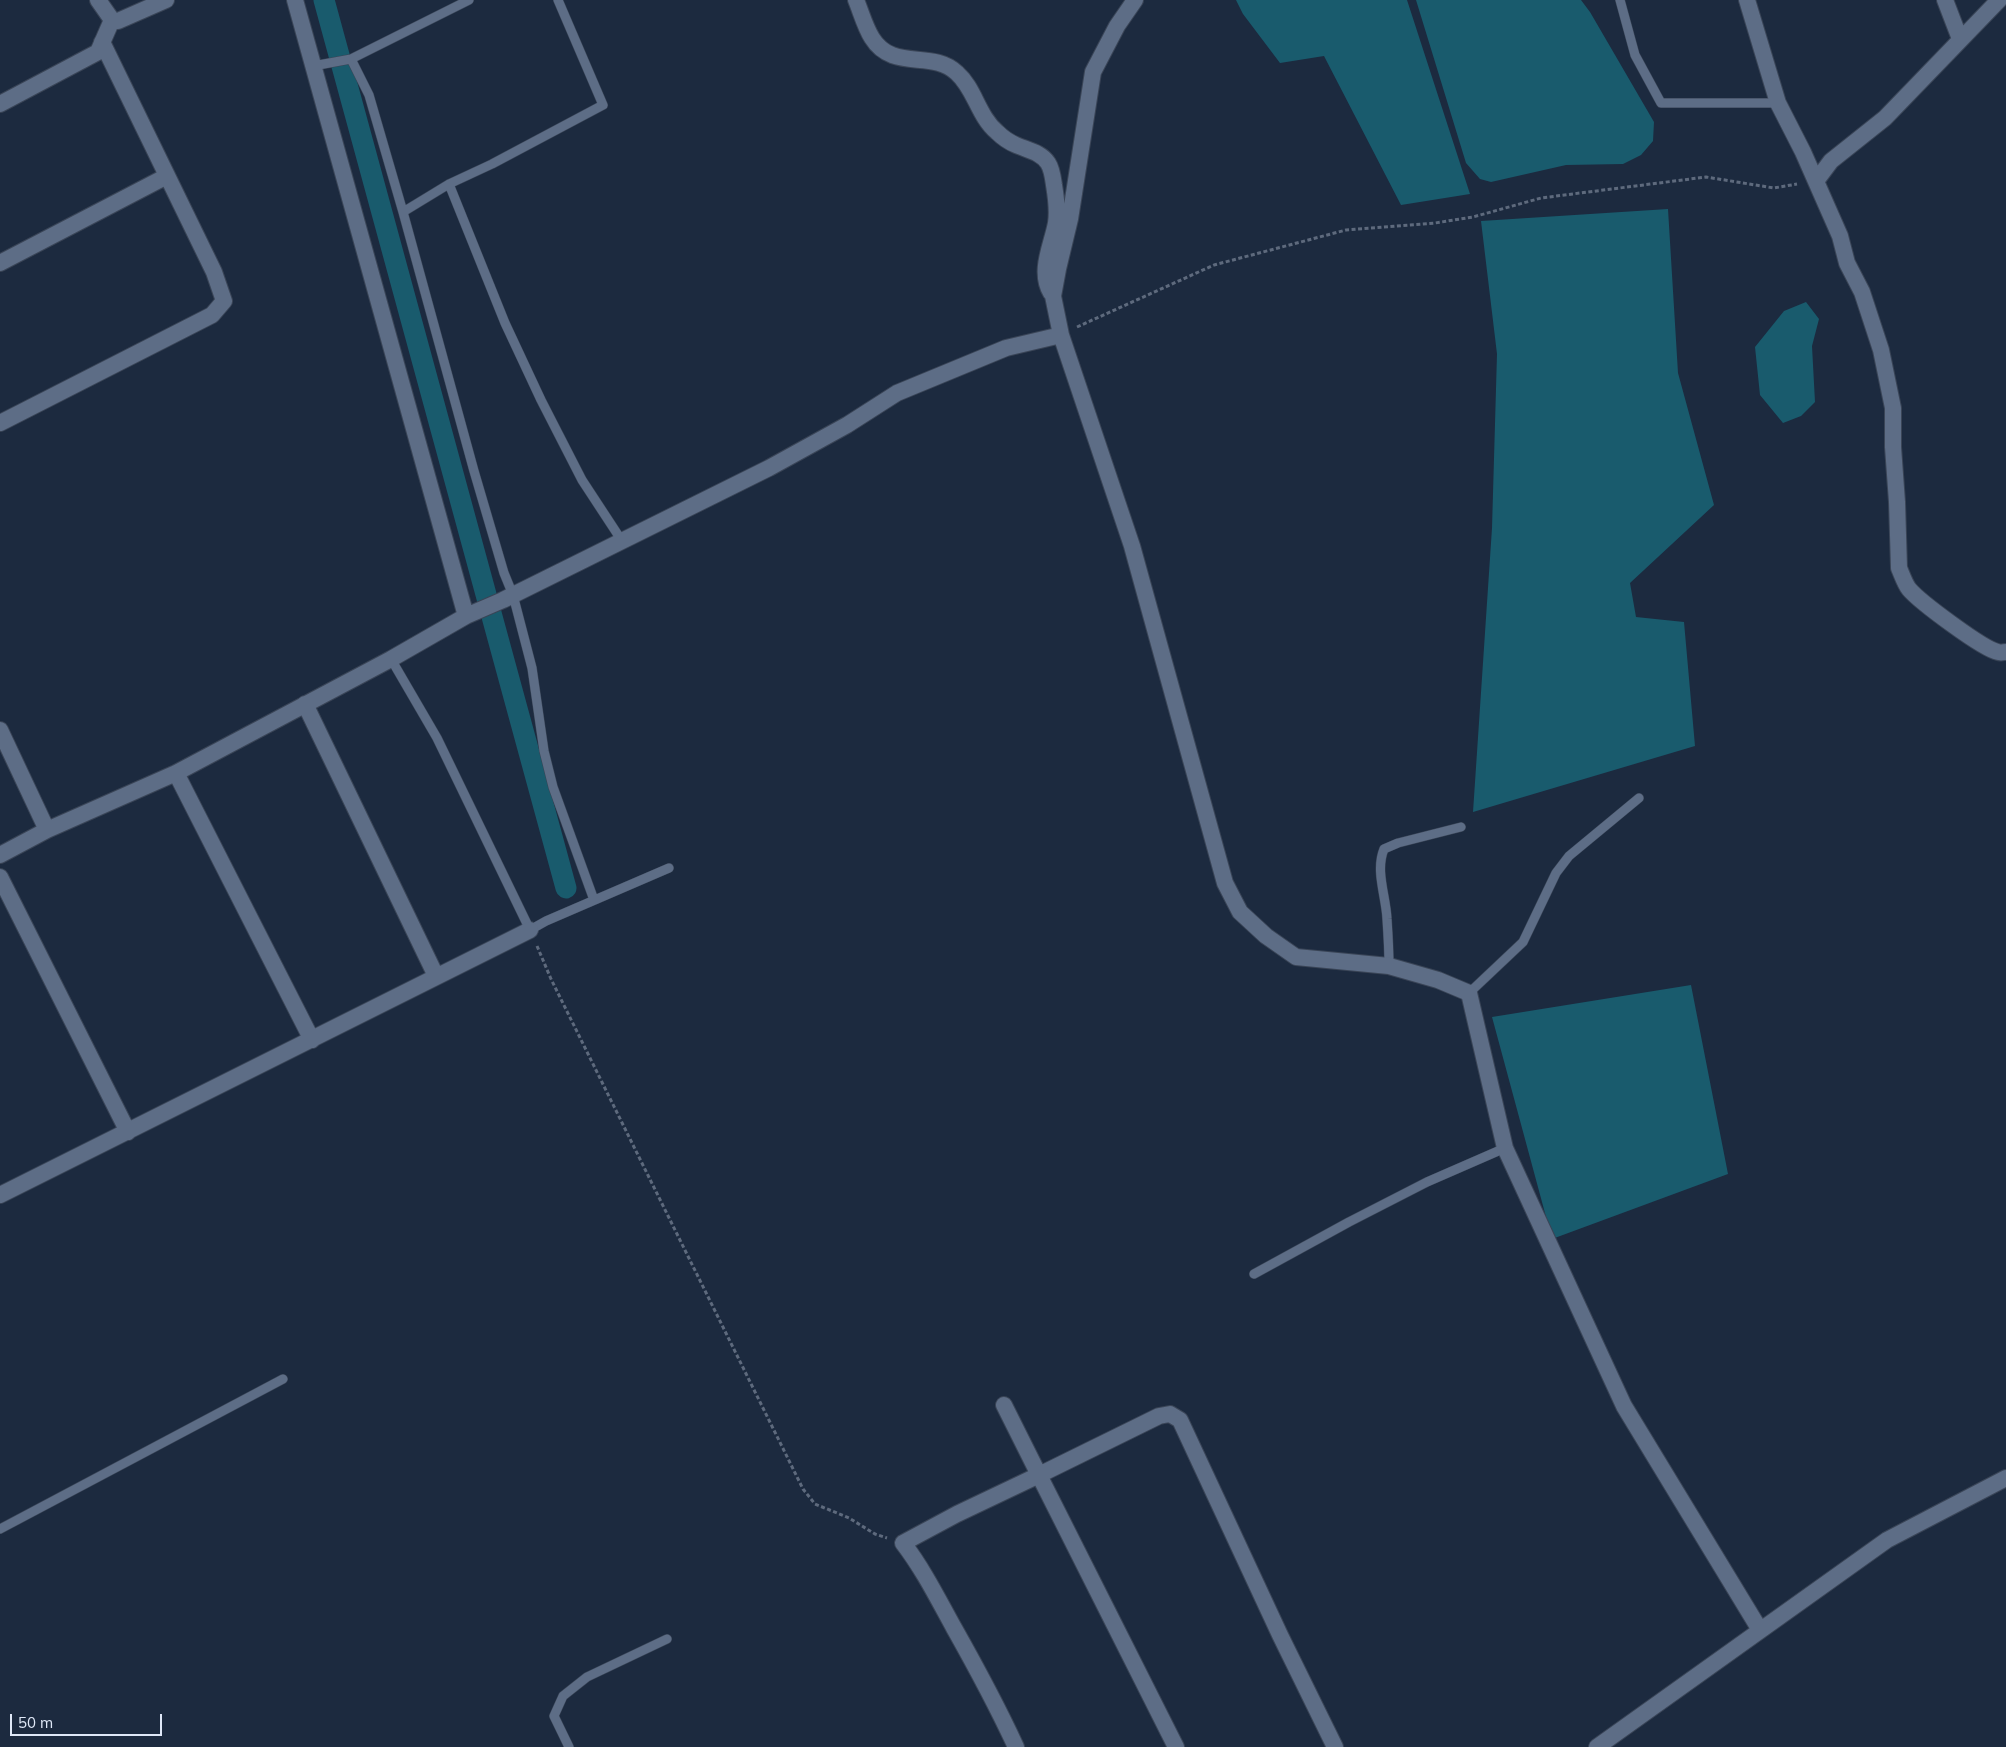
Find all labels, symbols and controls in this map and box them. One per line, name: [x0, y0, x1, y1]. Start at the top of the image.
scale bar: [12, 1704, 165, 1736]
text: 50 m: [18, 1713, 53, 1732]

